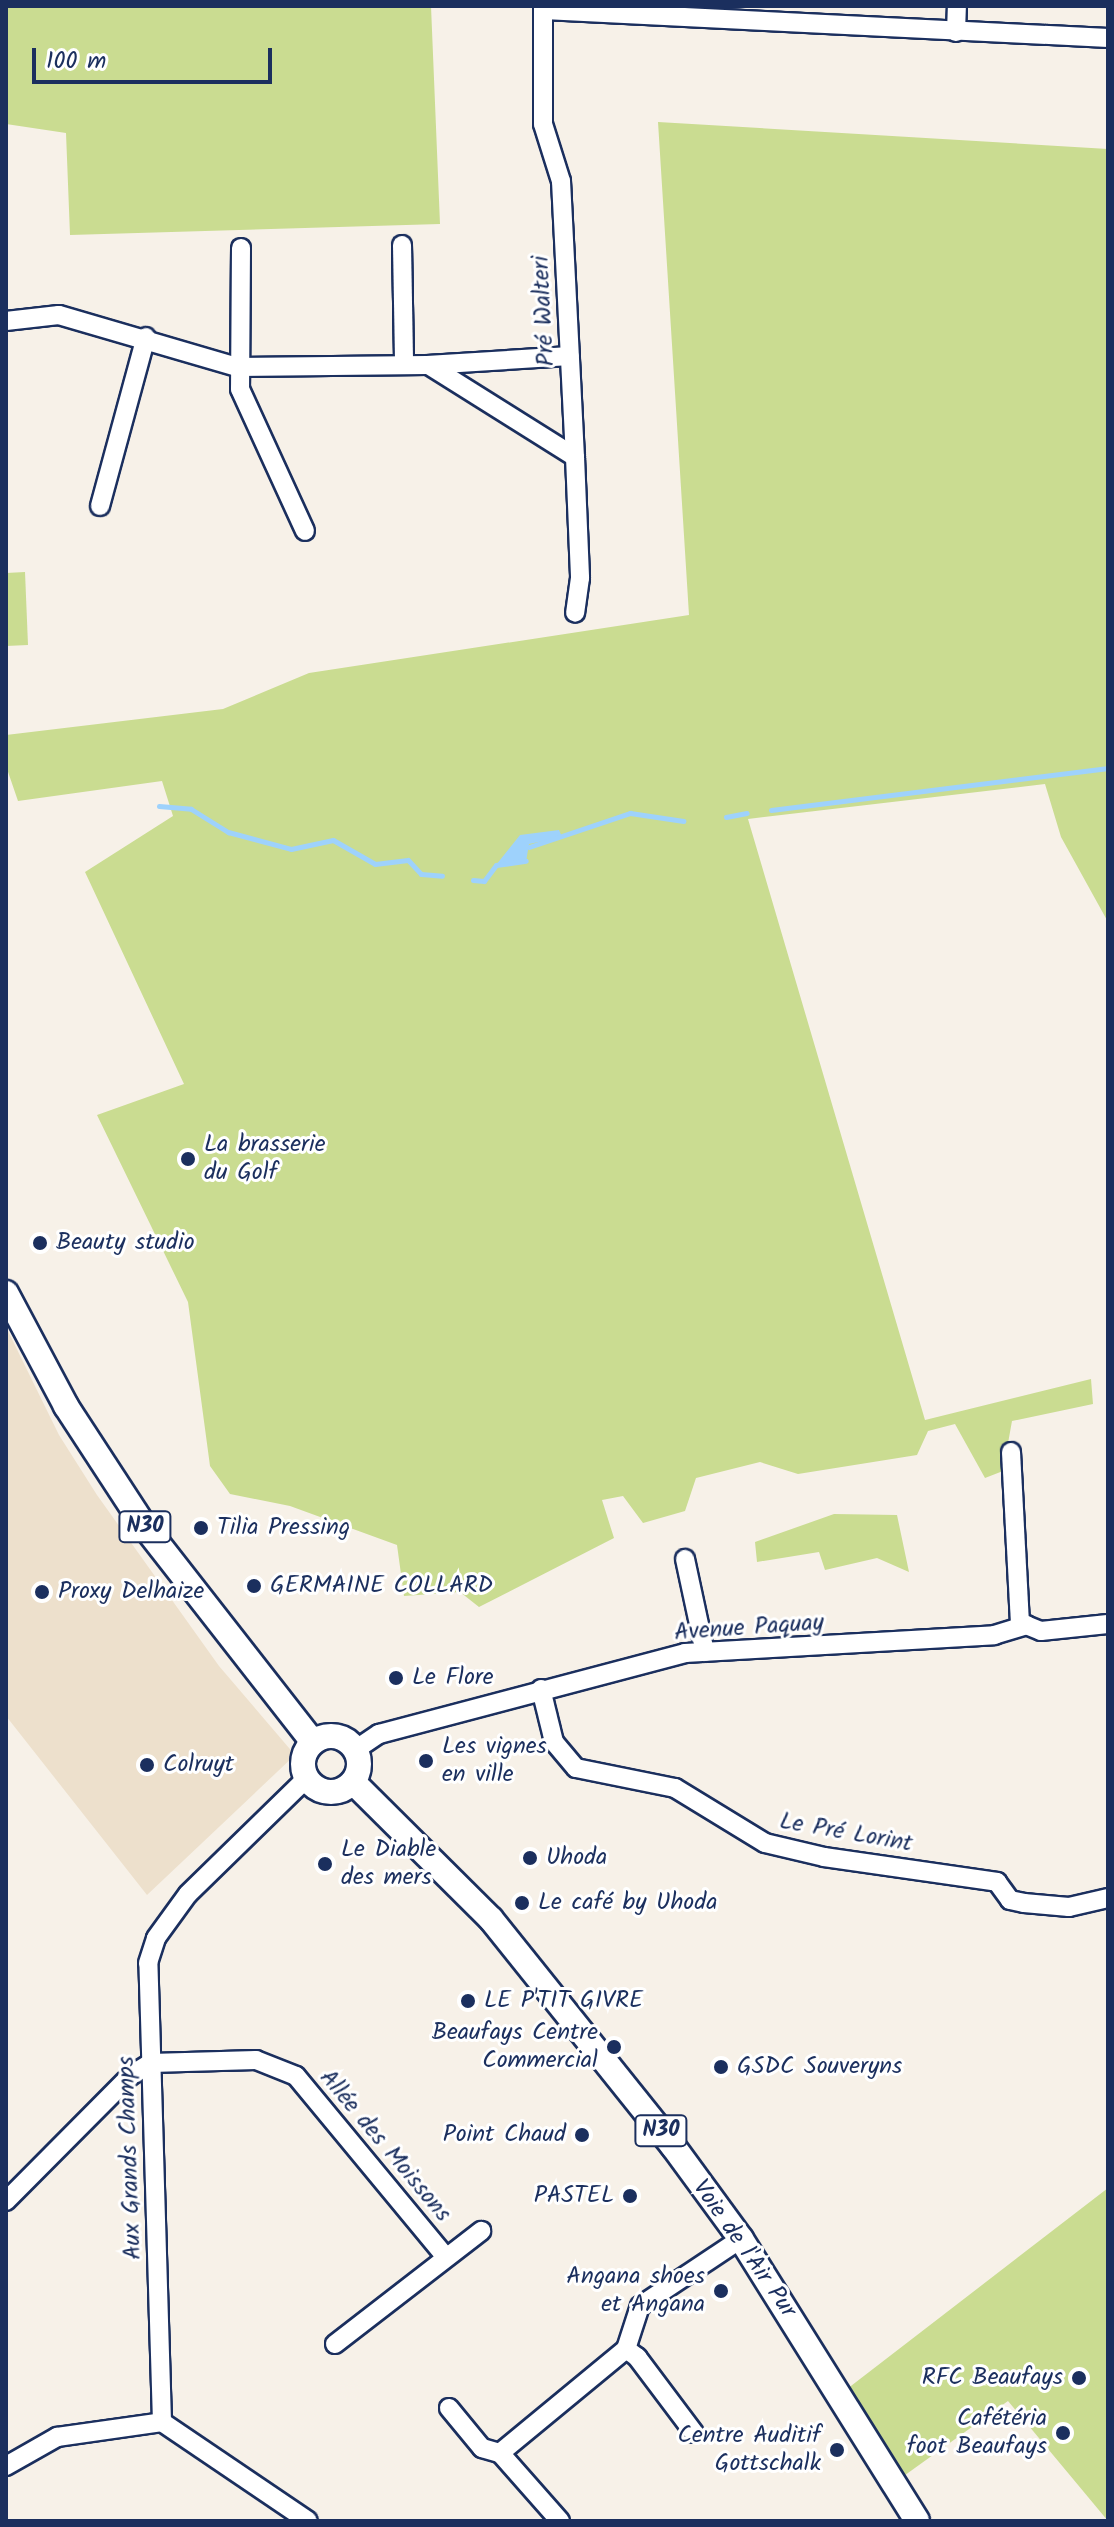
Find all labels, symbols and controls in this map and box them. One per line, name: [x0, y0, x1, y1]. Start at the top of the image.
scale bar: [36, 32, 276, 82]
text: 100 m: [46, 42, 106, 81]
street label: Pré Walteri: [527, 255, 561, 367]
place label: La brasserie du Golf: [204, 1131, 325, 1187]
marker: La brasserie du Golf: [179, 1150, 197, 1168]
place label: Beauty studio: [56, 1229, 195, 1257]
marker: Beauty studio: [31, 1234, 49, 1252]
road number: N30: [117, 1509, 173, 1545]
place label: Tilia Pressing: [217, 1514, 350, 1542]
marker: Tilia Pressing: [192, 1519, 210, 1537]
place label: GERMAINE COLLARD: [270, 1572, 493, 1600]
marker: GERMAINE COLLARD: [245, 1577, 263, 1595]
place label: Proxy Delhaize: [58, 1578, 204, 1606]
marker: Proxy Delhaize: [33, 1583, 51, 1601]
street label: Avenue Paquay: [673, 1608, 825, 1648]
place label: Le Flore: [412, 1664, 494, 1692]
marker: Le Flore: [387, 1669, 405, 1687]
place label: Les vignes en ville: [442, 1733, 547, 1789]
place label: Colruyt: [163, 1751, 234, 1779]
marker: Les vignes en ville: [417, 1752, 435, 1770]
marker: Colruyt: [138, 1756, 156, 1774]
street label: Le Pré Lorint: [777, 1807, 915, 1859]
place label: Le Diable des mers: [341, 1836, 436, 1892]
place label: Uhoda: [546, 1844, 607, 1872]
marker: Uhoda: [521, 1849, 539, 1867]
marker: Le Diable des mers: [316, 1855, 334, 1873]
place label: Le café by Uhoda: [538, 1889, 717, 1917]
marker: Le café by Uhoda: [513, 1894, 531, 1912]
place label: LE P'TIT GIVRE: [484, 1987, 643, 2015]
marker: LE P'TIT GIVRE: [459, 1992, 477, 2010]
place label: Beaufays Centre Commercial: [432, 2019, 598, 2075]
marker: Beaufays Centre Commercial: [605, 2038, 623, 2056]
place label: GSDC Souveryns: [737, 2053, 902, 2081]
street label: Aux Grands Champs: [112, 2056, 148, 2260]
marker: GSDC Souveryns: [712, 2058, 730, 2076]
street label: Allée des Moissons: [313, 2064, 457, 2228]
road number: N30: [633, 2113, 689, 2149]
place label: Point Chaud: [443, 2121, 566, 2149]
marker: Point Chaud: [573, 2126, 591, 2144]
street label: Voie de l'Air Pur: [686, 2174, 802, 2324]
place label: PASTEL: [534, 2182, 614, 2210]
marker: PASTEL: [621, 2187, 639, 2205]
place label: Angana shoes et Angana: [566, 2263, 705, 2319]
marker: Angana shoes et Angana: [712, 2282, 730, 2300]
place label: RFC Beaufays: [922, 2364, 1063, 2392]
marker: RFC Beaufays: [1070, 2369, 1088, 2387]
place label: Cafétéria foot Beaufays: [907, 2405, 1047, 2461]
place label: Centre Auditif Gottschalk: [678, 2422, 821, 2478]
marker: Cafétéria foot Beaufays: [1054, 2424, 1072, 2442]
marker: Centre Auditif Gottschalk: [828, 2441, 846, 2459]

